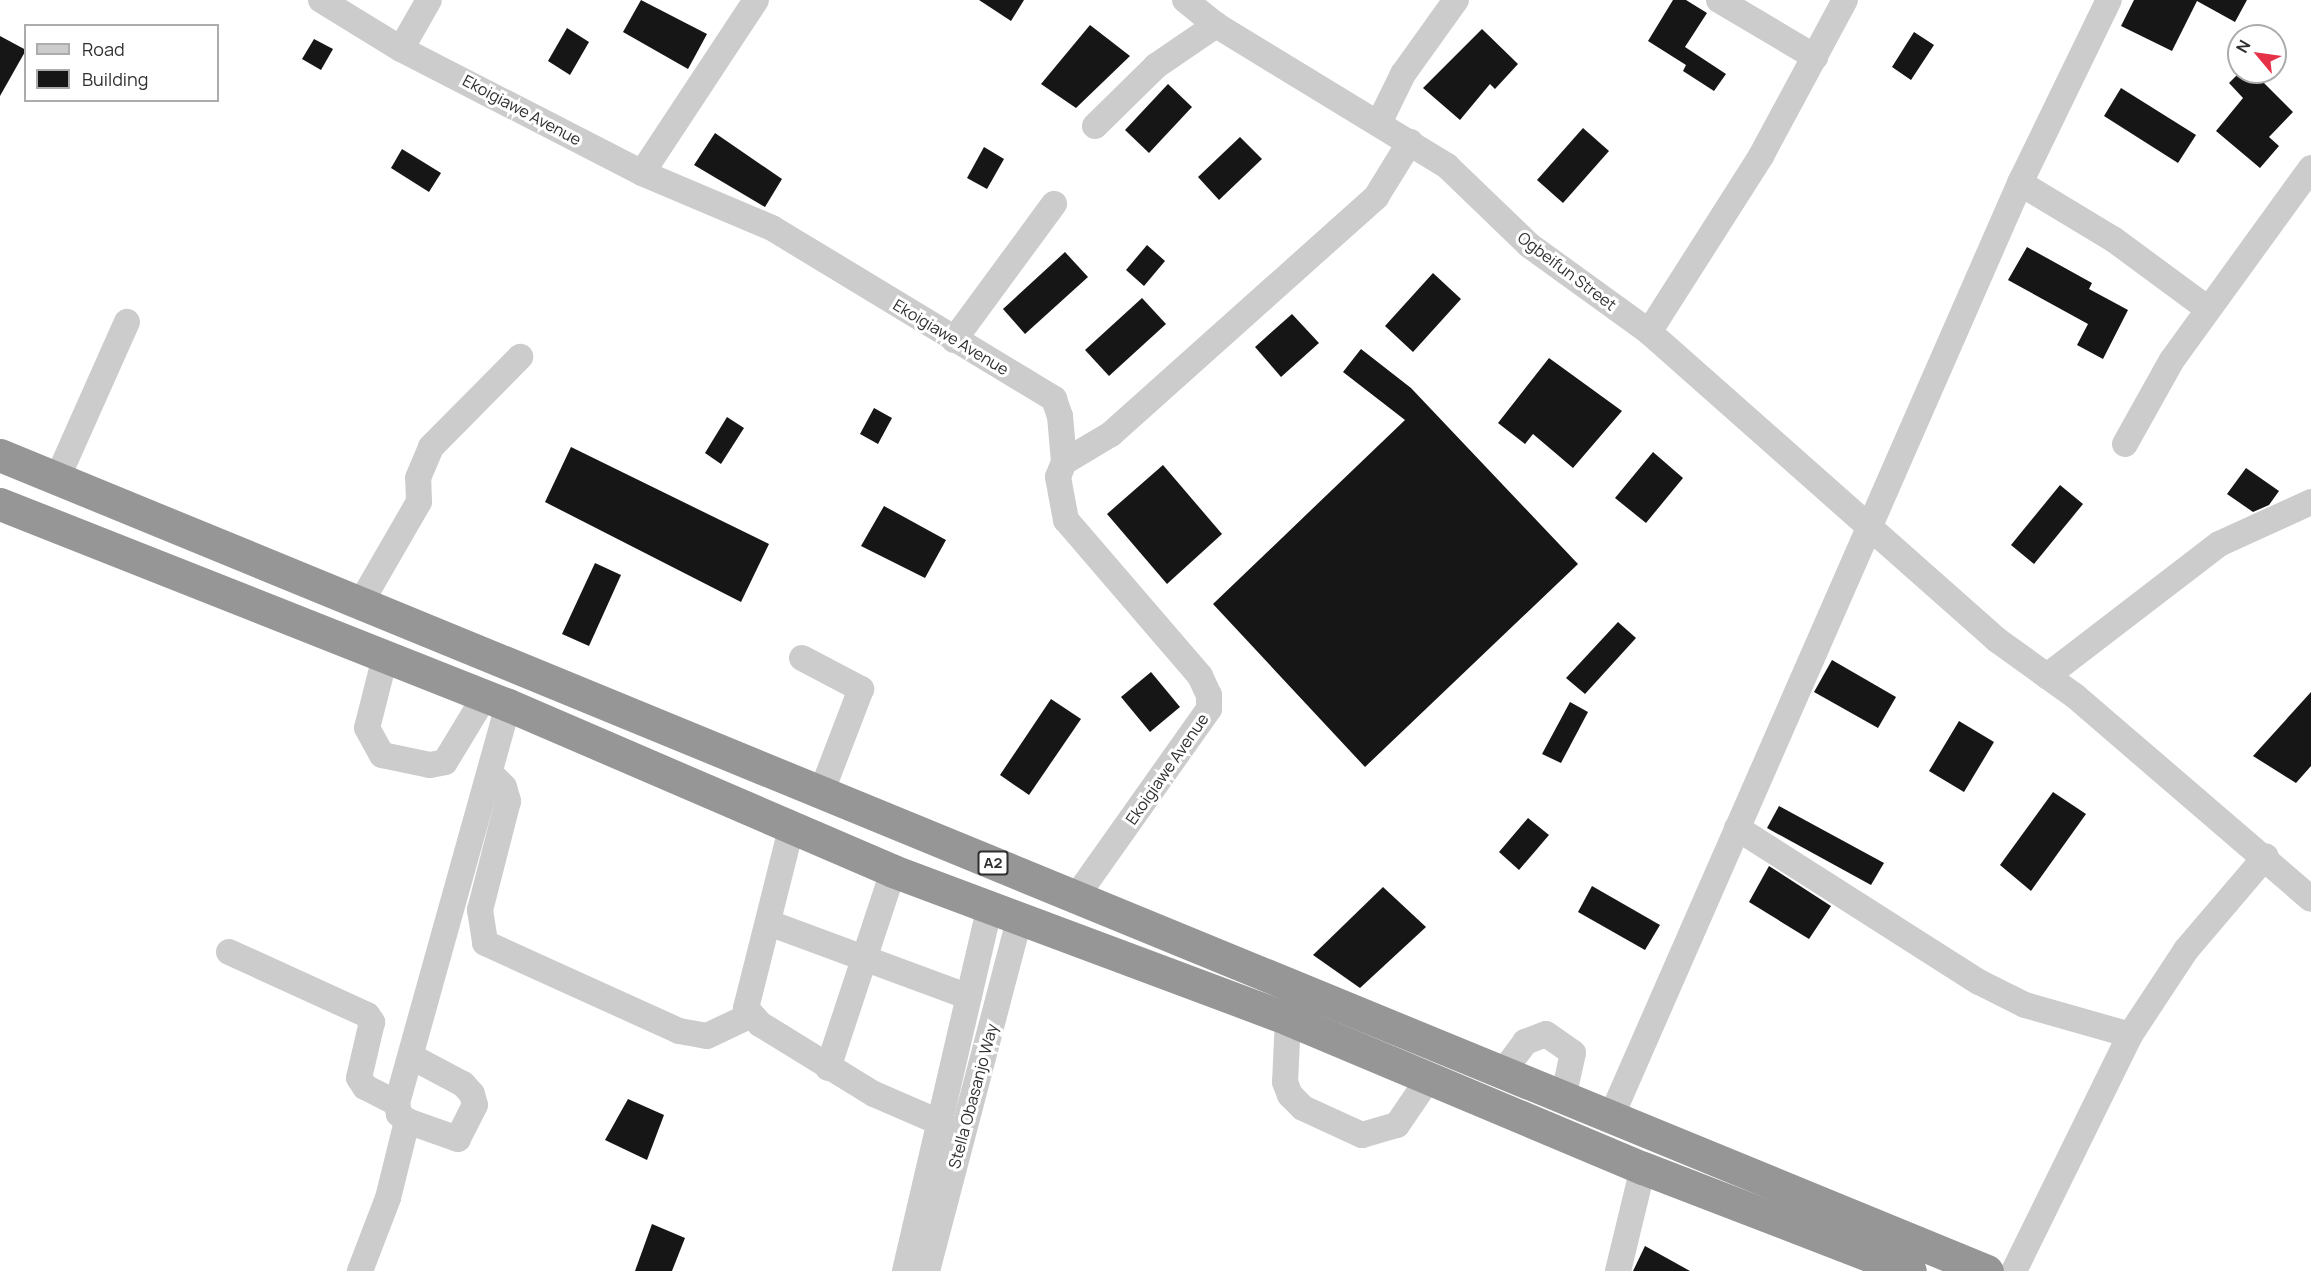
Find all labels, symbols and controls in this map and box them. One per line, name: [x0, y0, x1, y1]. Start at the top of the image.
legend: [24, 24, 219, 102]
north arrow: [2227, 24, 2287, 84]
text: N: [2231, 36, 2255, 57]
text: Road: [82, 37, 125, 61]
text: Building: [82, 67, 148, 91]
street label: Ekoigiawe Avenue: [460, 71, 584, 149]
street label: Ogbeifun Street: [1514, 228, 1620, 314]
street label: Ekoigiawe Avenue: [890, 295, 1012, 379]
street label: Ekoigiawe Avenue: [1122, 710, 1212, 828]
road number: A2: [976, 851, 1010, 875]
street label: Stella Obasanjo Way: [944, 1021, 1002, 1171]

